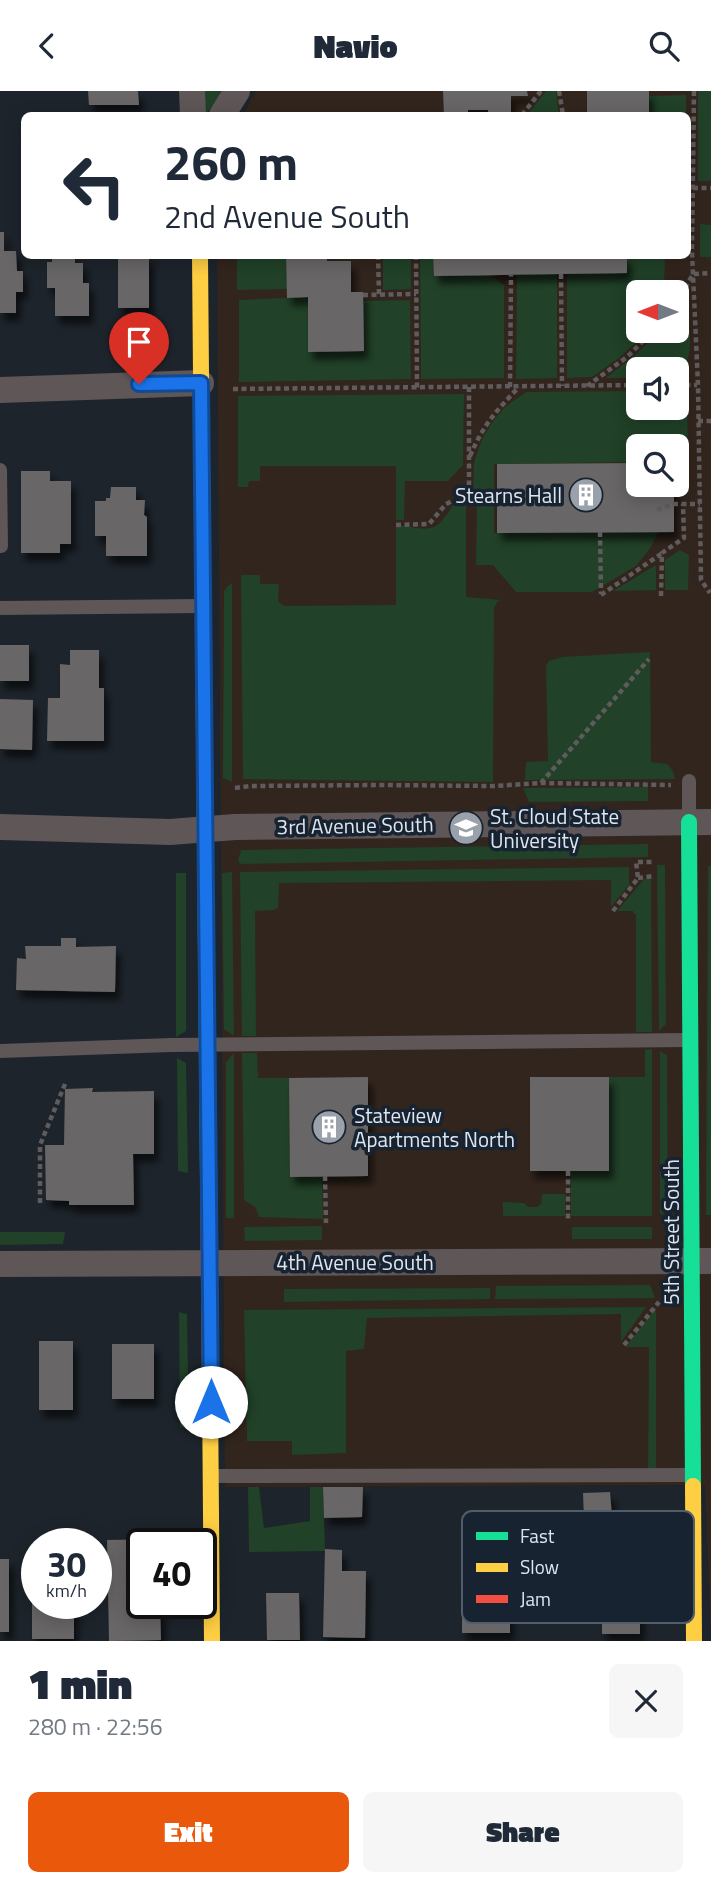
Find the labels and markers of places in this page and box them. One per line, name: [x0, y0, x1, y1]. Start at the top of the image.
pin: [109, 312, 169, 384]
building icon: Stearns Hall: [567, 476, 605, 514]
place label: Stearns Hall: [455, 479, 562, 511]
place label: St. Cloud State University: [490, 800, 619, 856]
school or university icon: St. Cloud State University: [447, 809, 485, 847]
place label: Stateview Apartments North: [354, 1099, 515, 1155]
building icon: Stateview Apartments North: [310, 1108, 348, 1146]

